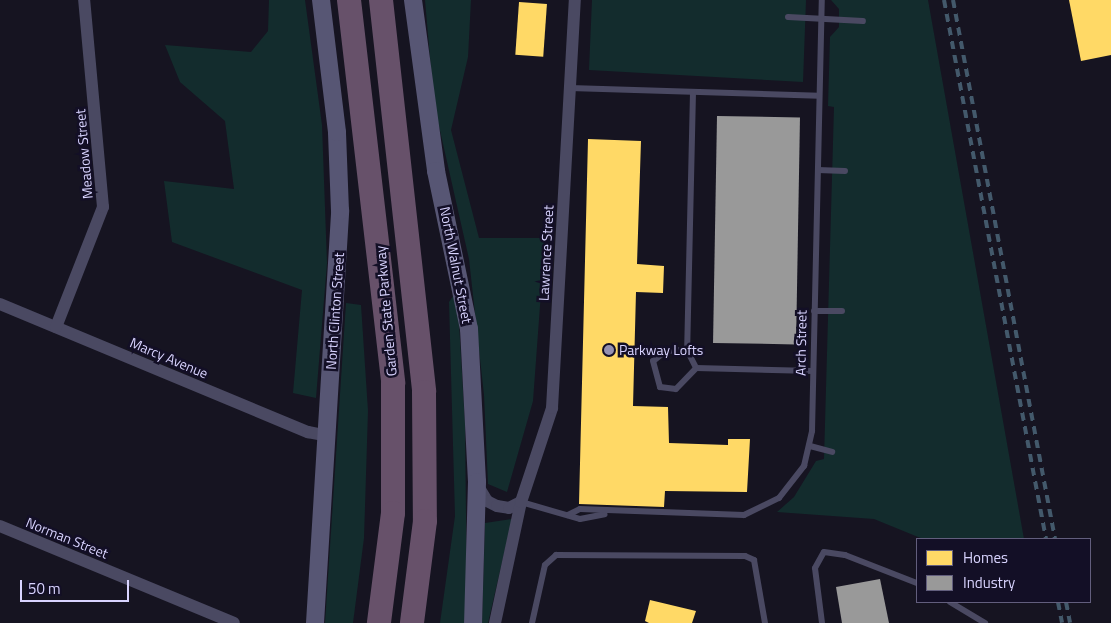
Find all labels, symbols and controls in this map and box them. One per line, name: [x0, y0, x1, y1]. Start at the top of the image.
street label: Meadow Street: [72, 108, 96, 200]
street label: North Walnut Street: [436, 205, 476, 325]
street label: Lawrence Street: [535, 205, 557, 301]
street label: Garden State Parkway: [372, 245, 400, 377]
street label: North Clinton Street: [323, 252, 347, 370]
street label: Arch Street: [792, 310, 810, 376]
street label: Marcy Avenue: [127, 334, 211, 382]
place label: Parkway Lofts: [619, 342, 703, 358]
marker: Parkway Lofts: [603, 344, 615, 356]
street label: Norman Street: [24, 514, 110, 562]
legend: [916, 538, 1091, 603]
text: Homes: [963, 546, 1008, 569]
scale bar: [22, 570, 131, 602]
text: Industry: [963, 571, 1015, 594]
text: 50 m: [28, 577, 61, 600]

